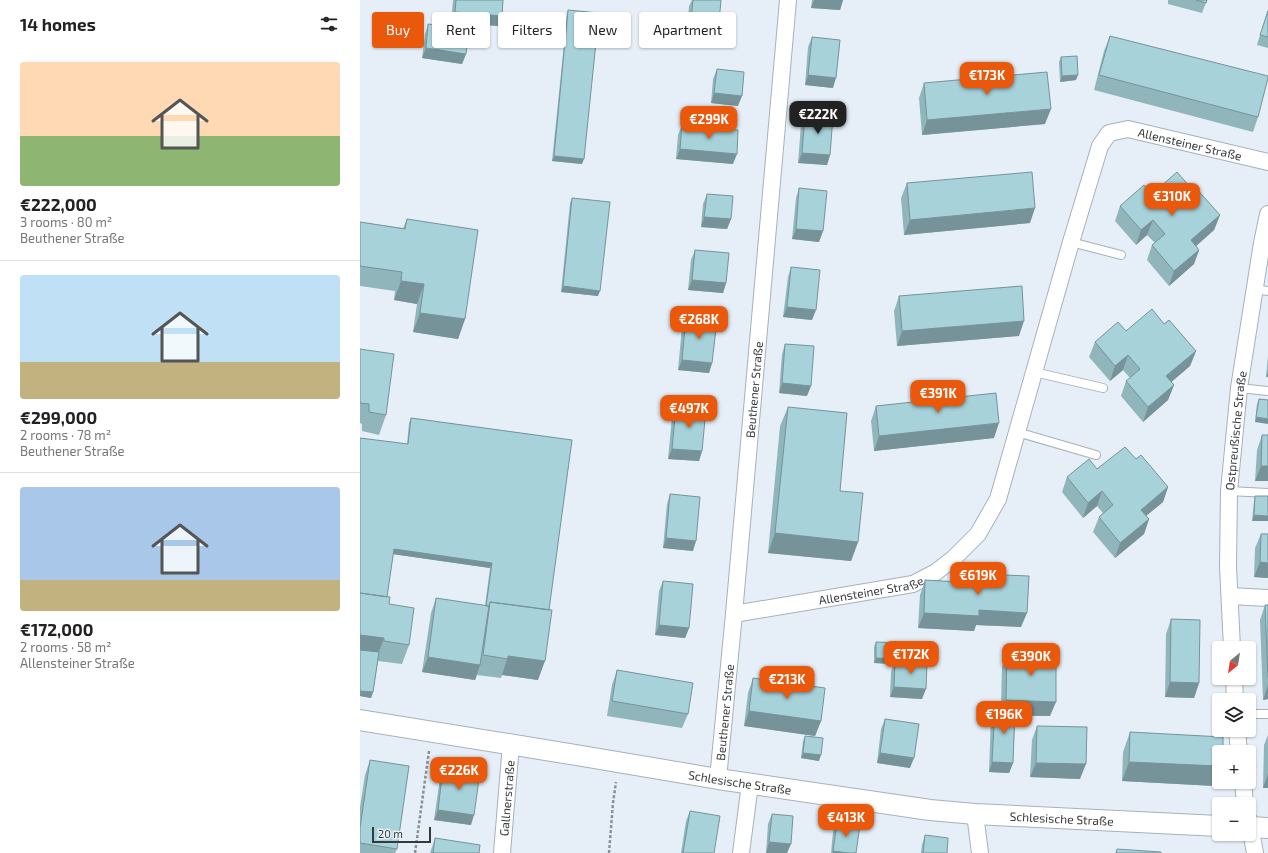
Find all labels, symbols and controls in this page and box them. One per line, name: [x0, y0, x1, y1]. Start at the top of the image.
chip: Buy: [372, 12, 424, 48]
chip: Rent: [432, 12, 490, 48]
chip: Filters: [498, 12, 566, 48]
chip: New: [574, 12, 631, 48]
chip: Apartment: [639, 12, 736, 48]
icon: filters: [318, 13, 340, 35]
text: 14 homes: [20, 14, 96, 34]
pin: €173K: [959, 62, 1015, 96]
text: €173K: [969, 67, 1005, 83]
icon: home: [144, 88, 216, 160]
pin: €222K: [790, 101, 846, 135]
pin: €299K: [681, 106, 737, 140]
text: €222K: [798, 106, 838, 122]
text: €299K: [689, 111, 729, 127]
street label: Allensteiner Straße: [1137, 125, 1243, 163]
pin: €310K: [1144, 183, 1200, 217]
text: €310K: [1153, 188, 1191, 204]
text: €222,000: [20, 194, 97, 214]
text: 3 rooms · 80 m²: [20, 214, 112, 230]
text: Beuthener Straße: [20, 230, 125, 246]
icon: home: [144, 301, 216, 373]
pin: €268K: [671, 306, 727, 340]
text: €268K: [679, 311, 719, 327]
street label: Beuthener Straße: [743, 341, 765, 438]
street label: Ostpreußische Straße: [1222, 370, 1249, 491]
pin: €391K: [910, 380, 966, 414]
text: €391K: [919, 385, 957, 401]
pin: €497K: [661, 395, 717, 429]
text: €497K: [669, 400, 709, 416]
text: €299,000: [20, 407, 97, 427]
text: 2 rooms · 78 m²: [20, 427, 111, 443]
text: Beuthener Straße: [20, 443, 125, 459]
icon: home: [144, 513, 216, 585]
pin: €619K: [950, 562, 1006, 596]
text: €619K: [959, 567, 997, 583]
street label: Allensteiner Straße: [818, 573, 926, 607]
text: €172,000: [20, 619, 93, 639]
text: 2 rooms · 58 m²: [20, 639, 111, 655]
pin: €172K: [883, 641, 939, 675]
north arrow: [1212, 641, 1256, 685]
map controls: [1212, 641, 1256, 841]
pin: €390K: [1003, 643, 1059, 677]
text: €172K: [893, 646, 929, 662]
text: €390K: [1011, 648, 1051, 664]
text: Allensteiner Straße: [20, 655, 135, 671]
street label: Beuthener Straße: [713, 664, 736, 761]
pin: €213K: [759, 666, 815, 700]
text: €213K: [768, 671, 806, 687]
button: layers: [1212, 693, 1256, 737]
pin: €196K: [976, 701, 1032, 735]
text: €196K: [985, 706, 1023, 722]
button: +: [1212, 745, 1256, 789]
pin: €226K: [431, 757, 487, 791]
street label: Gallnerstraße: [496, 760, 517, 837]
text: €226K: [439, 762, 479, 778]
street label: Schlesische Straße: [687, 767, 792, 797]
button: −: [1212, 797, 1256, 841]
pin: €413K: [818, 804, 874, 838]
text: €413K: [827, 809, 865, 825]
street label: Schlesische Straße: [1009, 809, 1114, 828]
scale bar: [372, 825, 431, 844]
text: 20 m: [378, 827, 403, 840]

